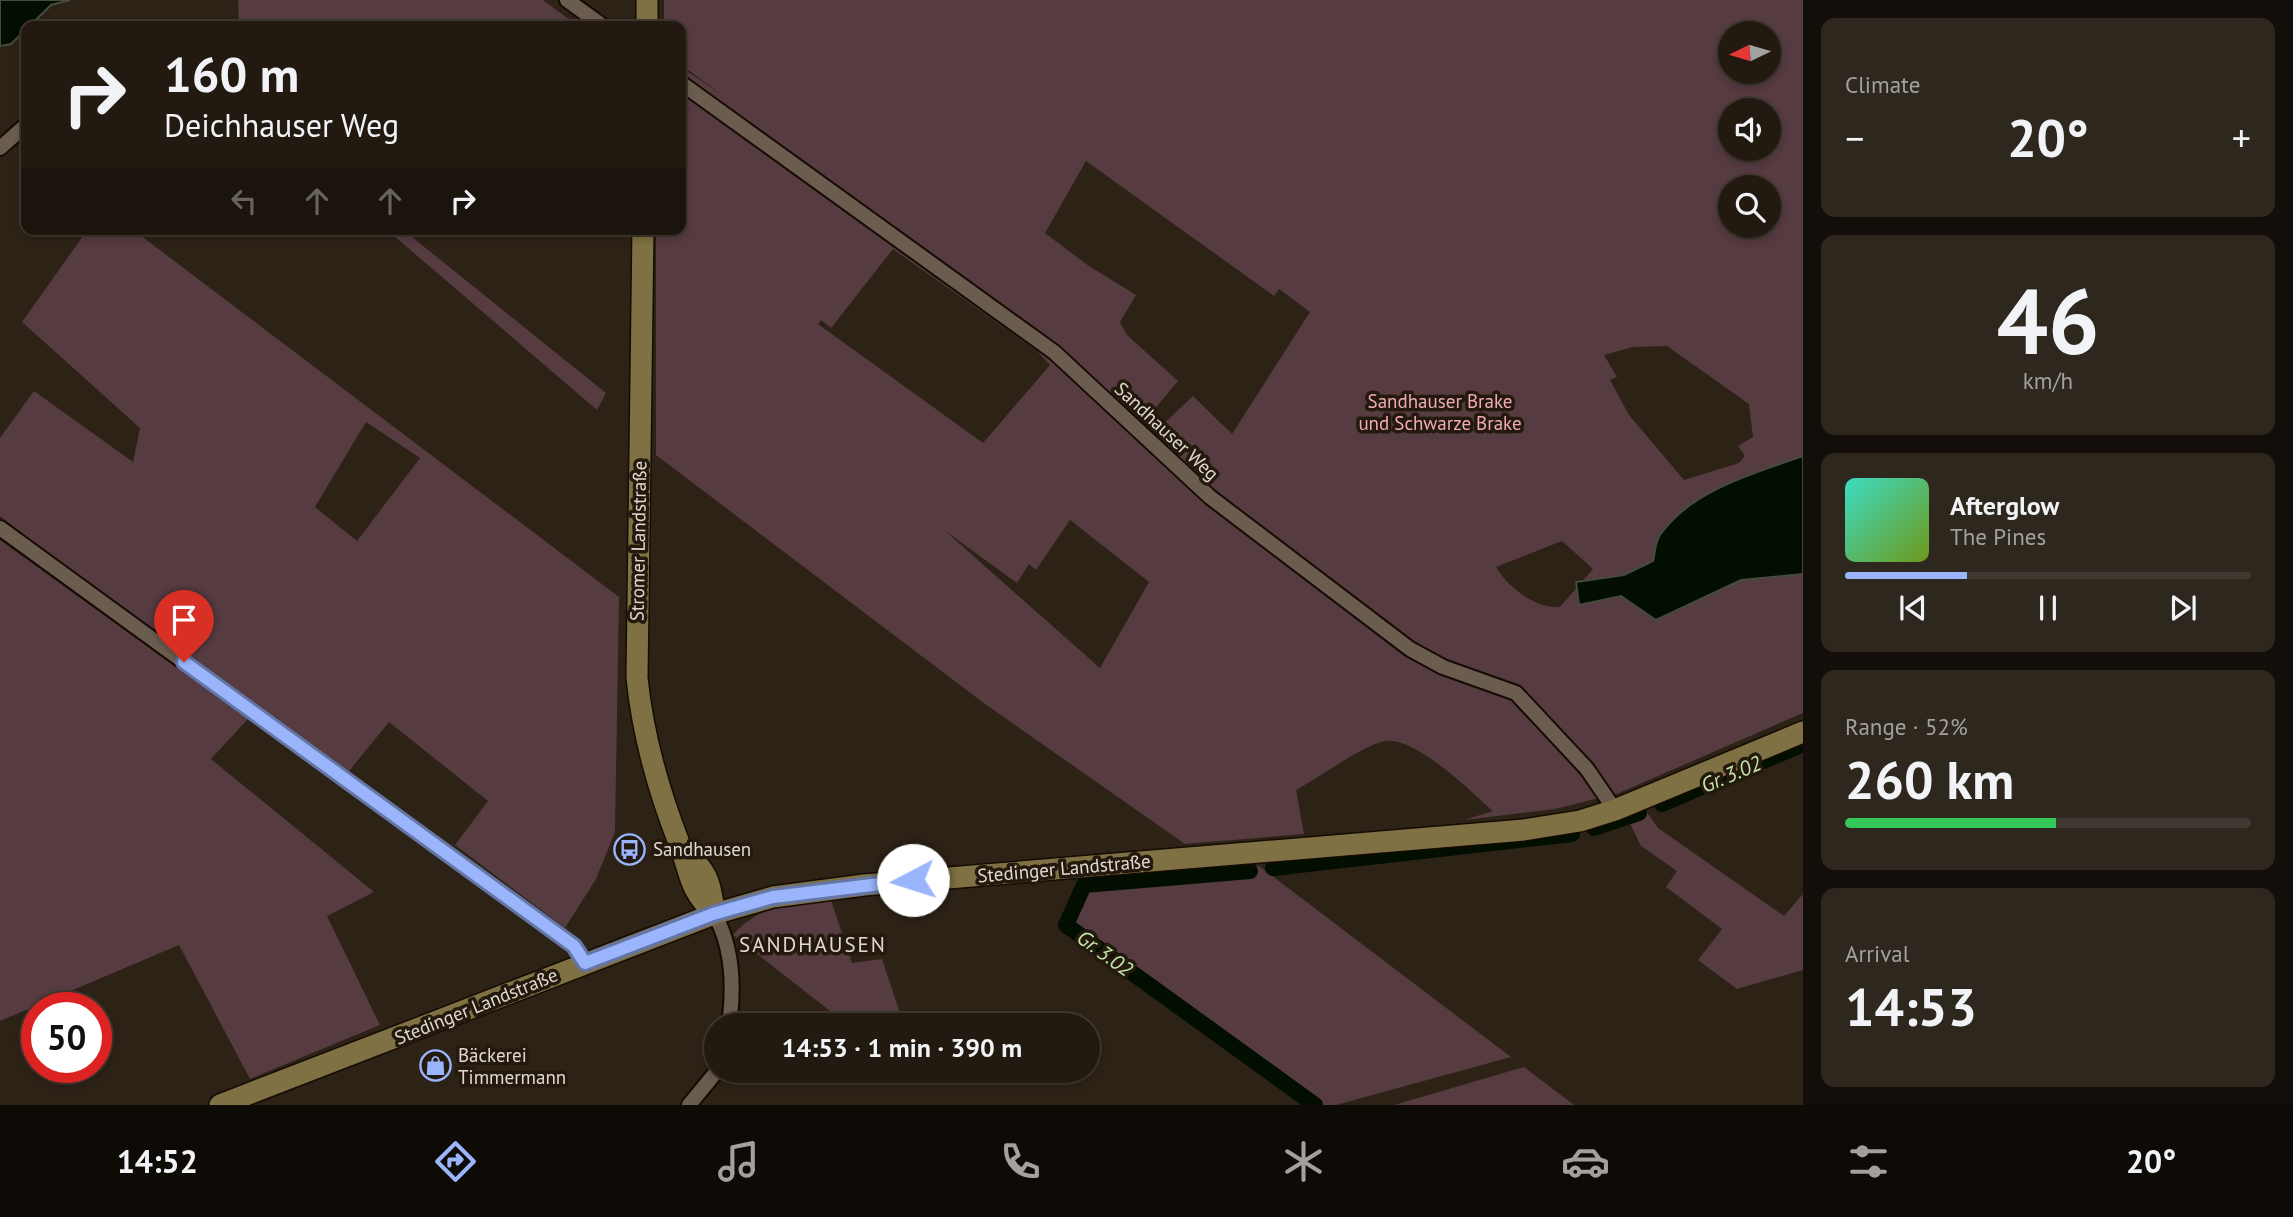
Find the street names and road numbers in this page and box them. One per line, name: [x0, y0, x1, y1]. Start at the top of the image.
street label: Sandhauser Weg: [1110, 377, 1224, 485]
street label: Stromer Landstraße: [625, 461, 651, 621]
street label: Stedinger Landstraße: [976, 848, 1152, 888]
street label: Stedinger Landstraße: [391, 962, 561, 1050]

